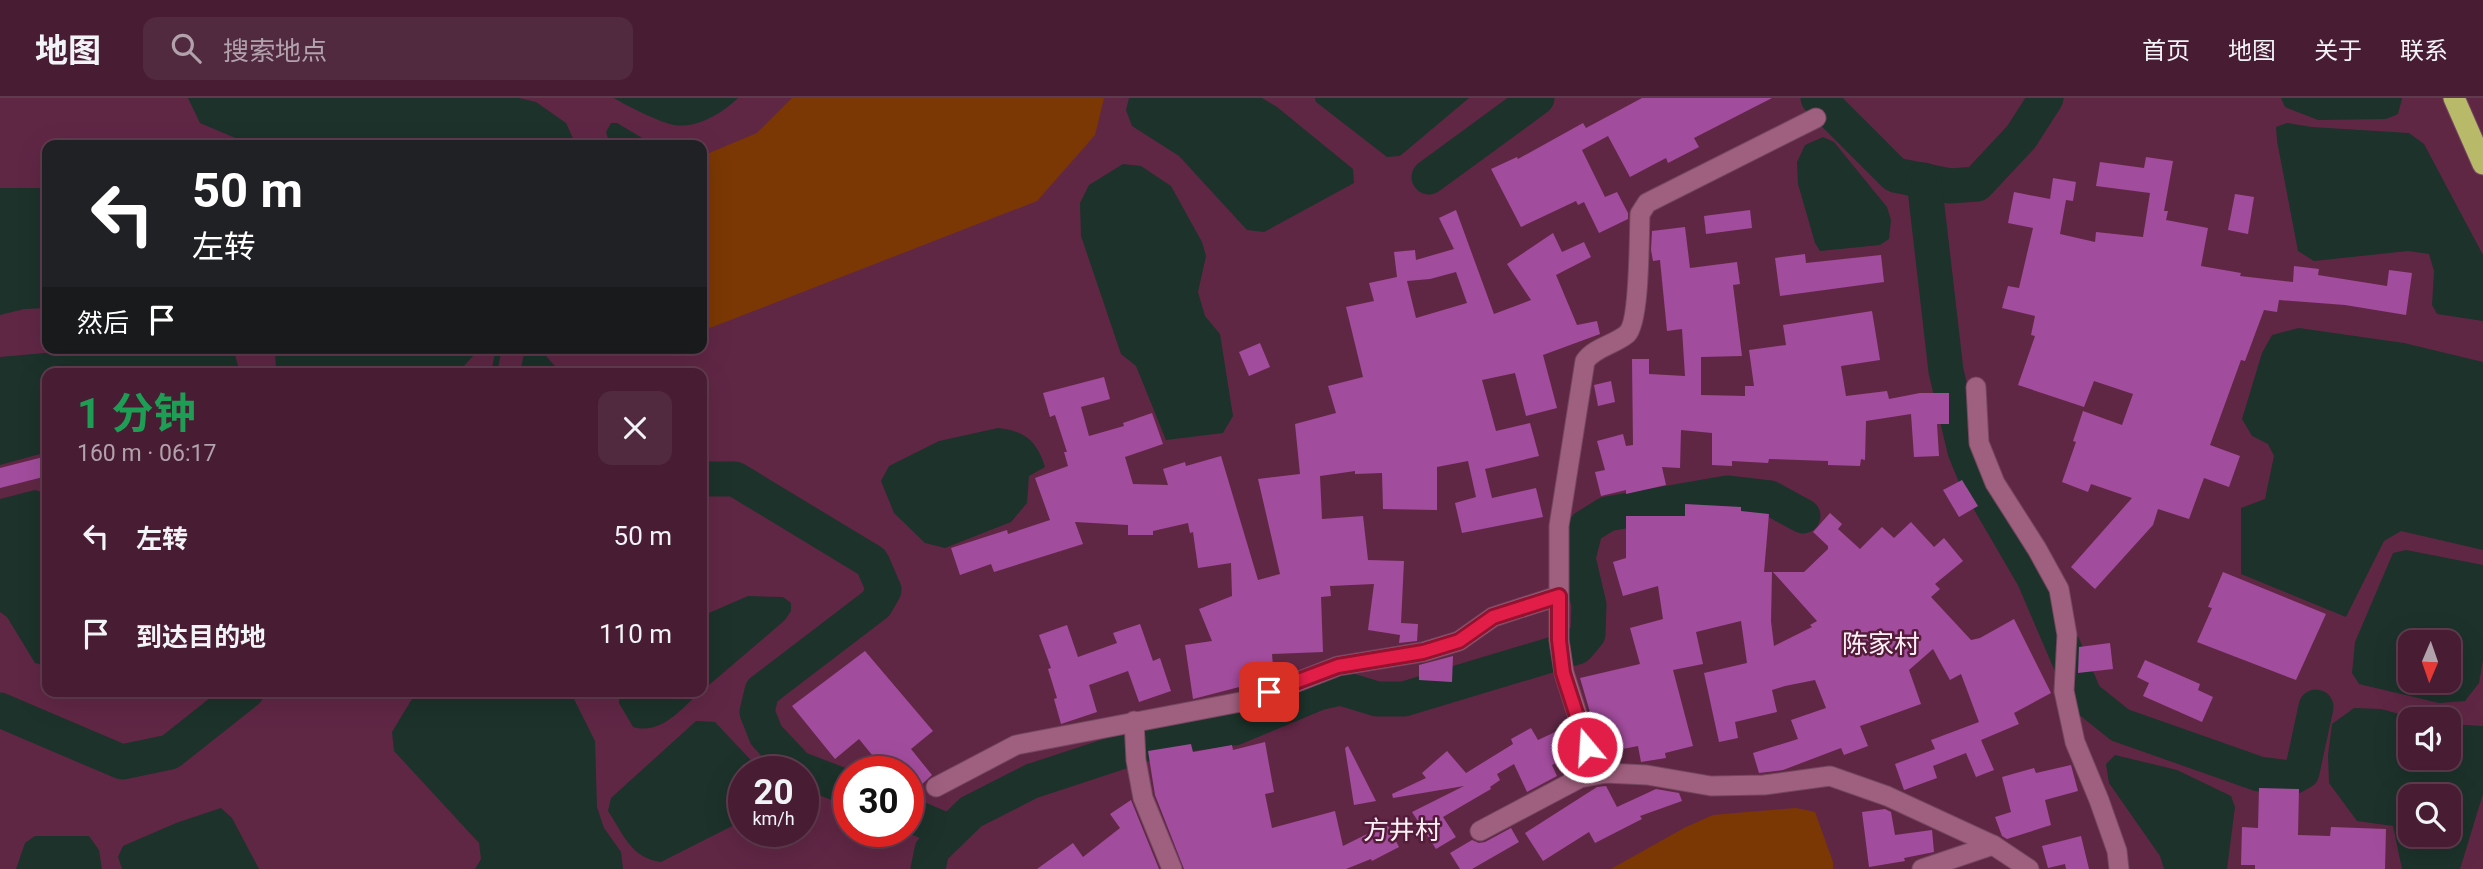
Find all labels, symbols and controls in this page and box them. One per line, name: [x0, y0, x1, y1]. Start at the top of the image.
search box: [143, 17, 633, 80]
icon: search: [167, 29, 205, 67]
text: 地图: [35, 31, 101, 70]
text: 搜索地点: [223, 36, 327, 66]
text: 首页: [2142, 37, 2190, 65]
text: 地图: [2228, 37, 2276, 65]
text: 关于: [2314, 37, 2362, 65]
text: 联系: [2400, 37, 2448, 65]
text: 50 m: [192, 162, 303, 219]
icon: left: [77, 168, 168, 259]
text: 左转: [192, 228, 256, 266]
icon: arrive: [143, 301, 181, 339]
text: 然后: [77, 308, 129, 338]
text: 1 分钟: [77, 389, 196, 438]
button: close: [598, 391, 672, 465]
text: 160 m · 06:17: [77, 440, 216, 467]
icon: left: [77, 517, 115, 555]
text: 50 m: [614, 521, 672, 551]
text: 左转: [136, 524, 188, 554]
icon: arrive: [77, 615, 115, 653]
text: 110 m: [599, 619, 672, 649]
text: 到达目的地: [136, 622, 266, 652]
district label: 陈家村: [1842, 629, 1920, 659]
north arrow: [2398, 630, 2460, 693]
map controls: [2398, 630, 2461, 847]
pin: [1239, 662, 1299, 722]
icon: arrive: [1250, 673, 1288, 711]
button: sound: [2398, 707, 2461, 770]
position arrow: [1550, 710, 1624, 784]
speed limit sign: 30: [833, 756, 924, 847]
text: 20: [753, 772, 794, 813]
button: search: [2398, 784, 2461, 847]
text: km/h: [752, 808, 795, 829]
district label: 方井村: [1363, 815, 1441, 845]

